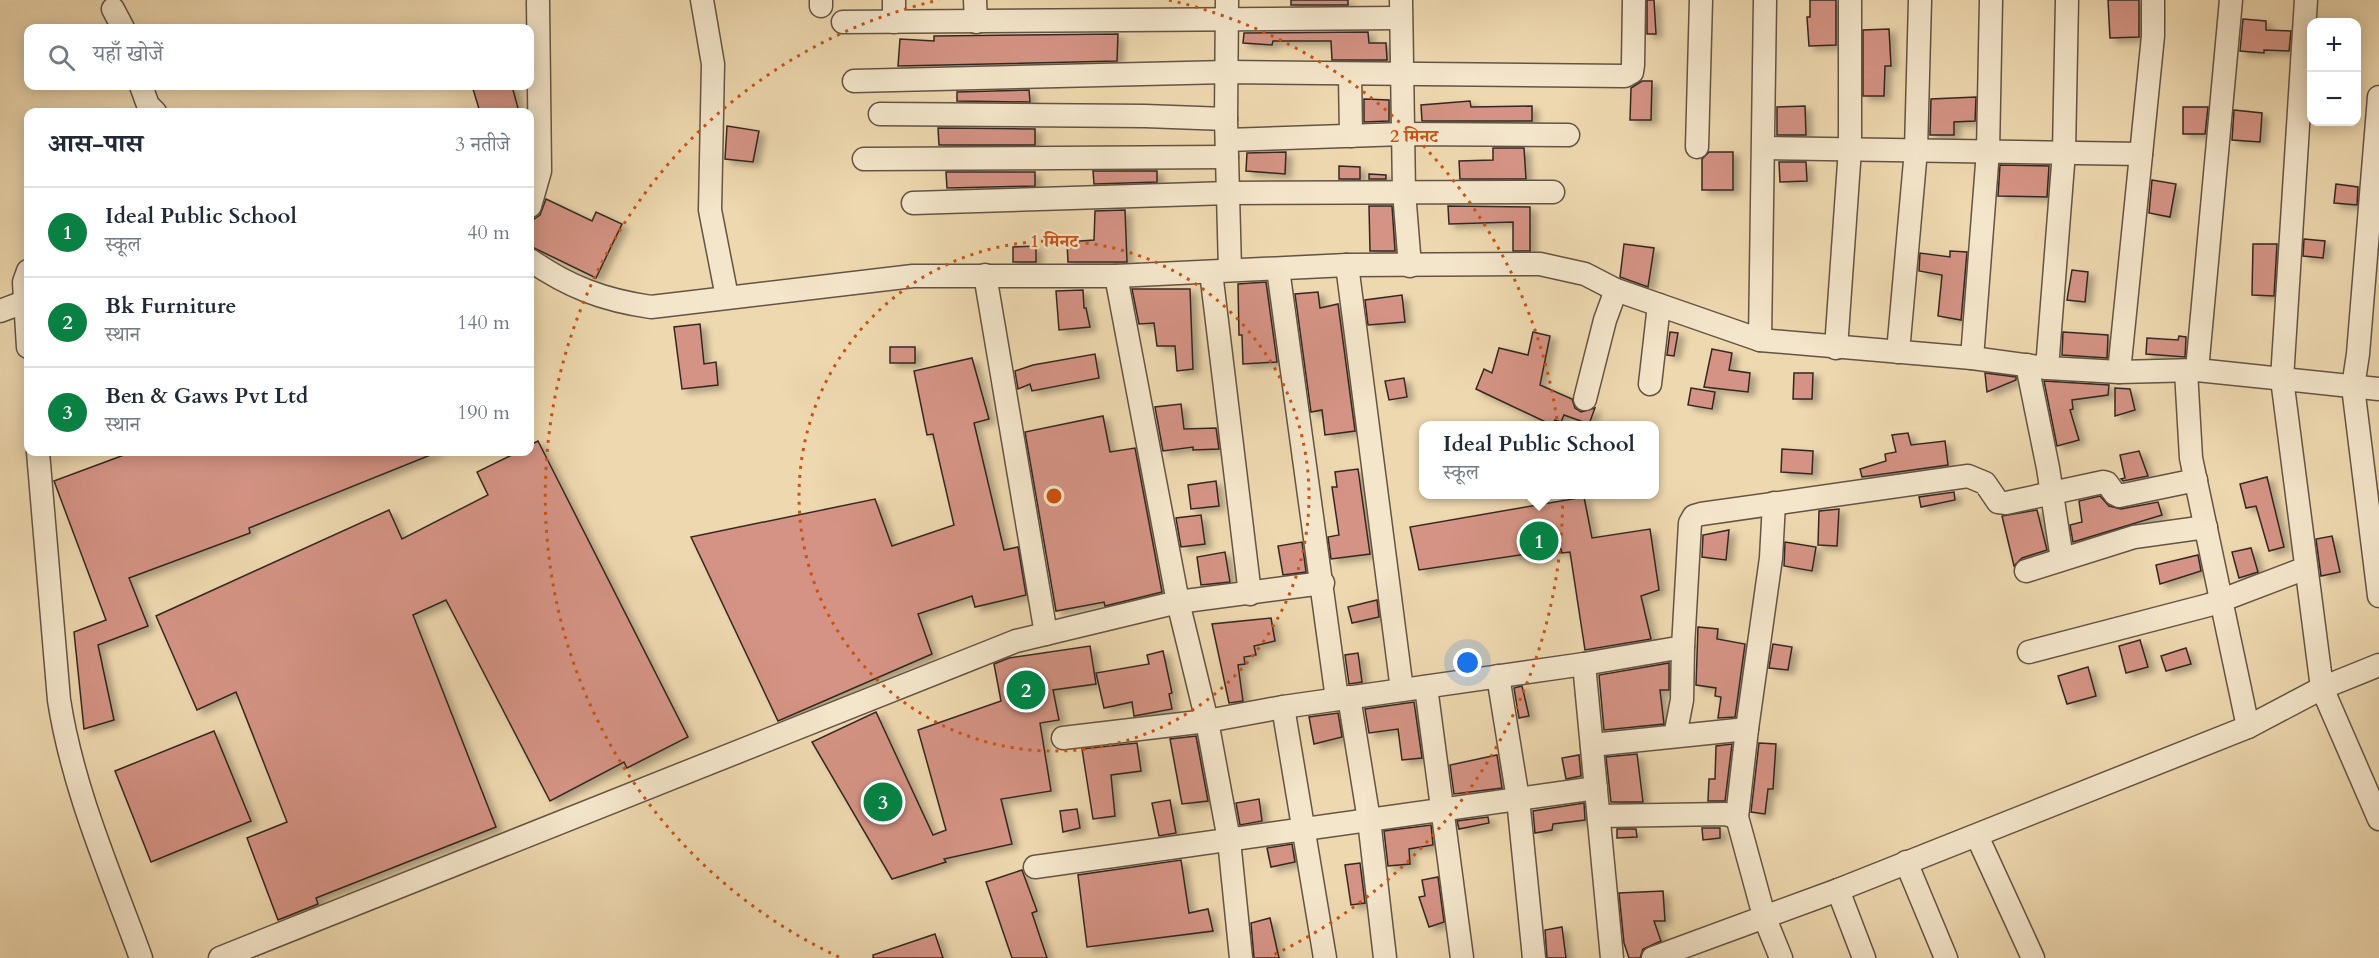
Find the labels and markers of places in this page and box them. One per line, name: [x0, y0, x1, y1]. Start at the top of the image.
centre of rings: [1044, 486, 1064, 506]
pin: 1: [1520, 518, 1558, 564]
pin: 2: [1006, 668, 1046, 712]
pin: 3: [864, 780, 902, 824]

